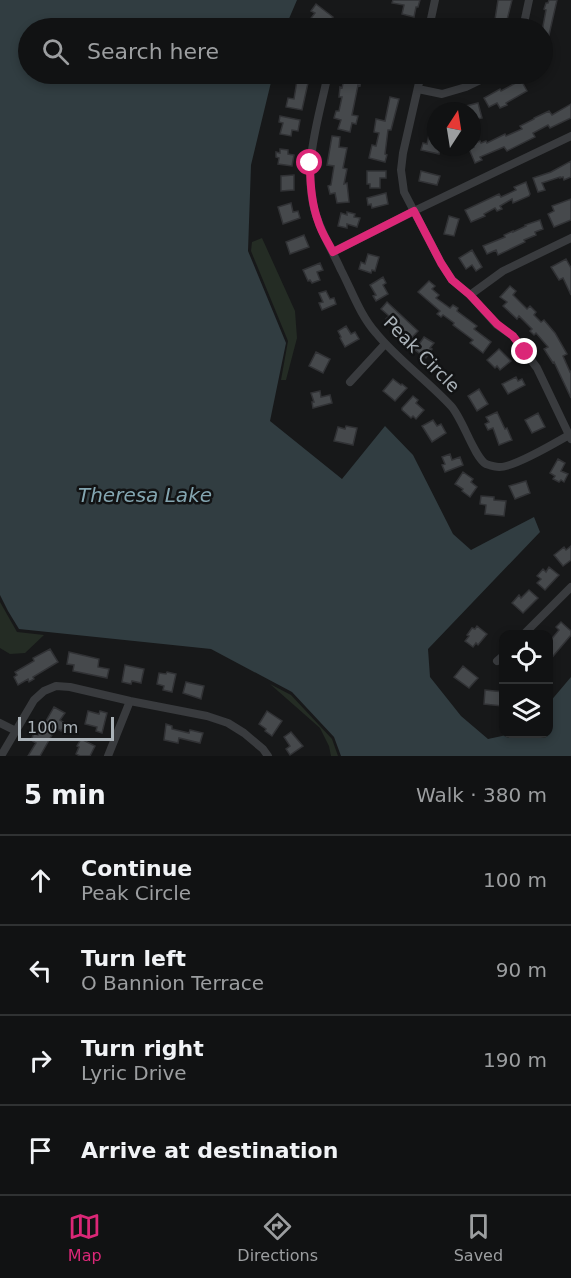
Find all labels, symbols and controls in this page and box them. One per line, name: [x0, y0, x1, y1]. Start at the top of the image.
search box: [18, 18, 553, 84]
icon: search: [39, 35, 72, 68]
text: Search here: [87, 39, 219, 64]
north arrow: [427, 102, 481, 156]
route start: [296, 149, 322, 175]
street label: Peak Circle: [380, 312, 464, 396]
route end: [511, 338, 537, 364]
water label: Theresa Lake: [78, 483, 212, 507]
map controls: [499, 630, 553, 738]
button: locate: [499, 630, 553, 684]
button: layers: [499, 684, 553, 738]
scale bar: [18, 714, 114, 742]
text: 100 m: [27, 718, 78, 737]
text: 5 min: [24, 780, 106, 810]
text: Walk · 380 m: [416, 783, 547, 807]
text: Continue: [81, 856, 192, 881]
icon: ahead: [24, 864, 57, 897]
text: 100 m: [483, 868, 547, 892]
text: Peak Circle: [81, 881, 191, 905]
text: Turn left: [81, 946, 186, 971]
icon: left: [24, 954, 57, 987]
text: 90 m: [496, 958, 547, 982]
text: O Bannion Terrace: [81, 971, 264, 995]
text: Turn right: [81, 1036, 204, 1061]
icon: right: [24, 1044, 57, 1077]
text: 190 m: [483, 1048, 547, 1072]
text: Lyric Drive: [81, 1061, 187, 1085]
icon: arrive: [24, 1134, 57, 1167]
text: Arrive at destination: [81, 1138, 338, 1163]
tab: Map: [68, 1210, 102, 1265]
tab: Directions: [237, 1210, 318, 1265]
tab: Saved: [454, 1210, 503, 1265]

